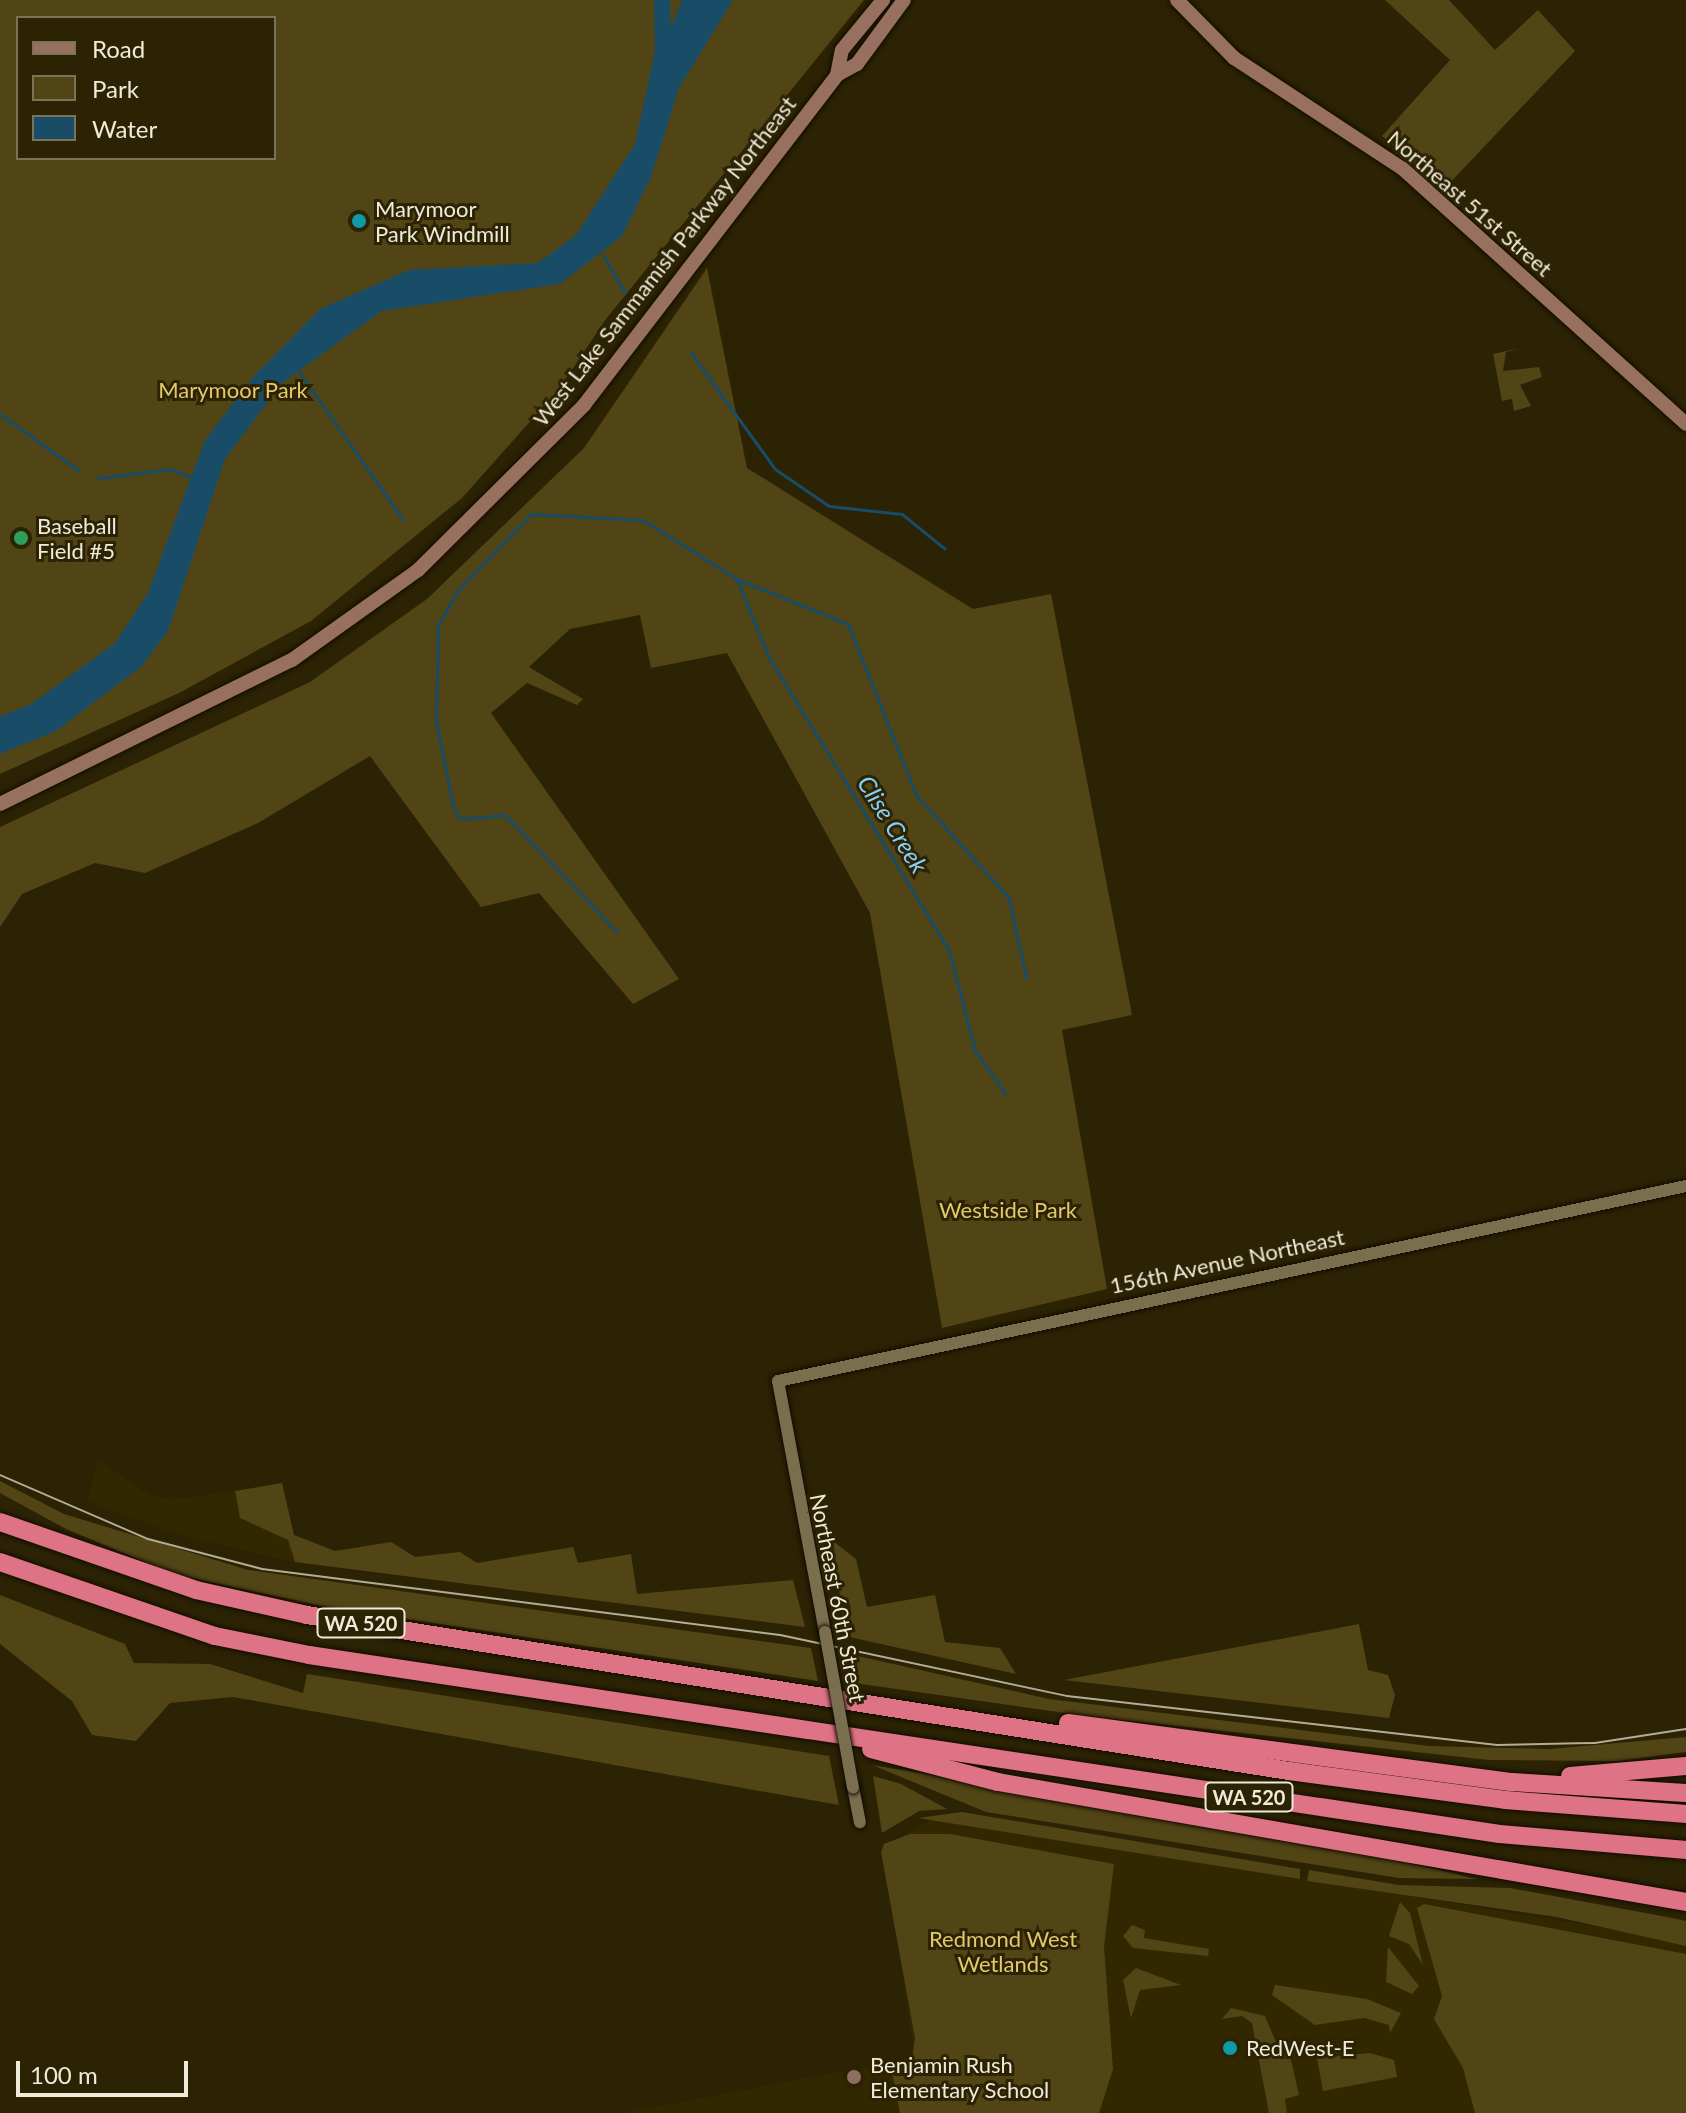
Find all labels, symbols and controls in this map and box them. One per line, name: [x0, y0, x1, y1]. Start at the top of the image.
legend: [16, 16, 276, 160]
text: Road: [92, 34, 145, 63]
text: Park: [92, 74, 139, 103]
street label: West Lake Sammamish Parkway Northeast: [527, 91, 801, 431]
text: Water: [92, 114, 157, 143]
street label: Northeast 51st Street: [1382, 124, 1558, 282]
place label: Marymoor Park Windmill: [375, 195, 510, 246]
marker: Marymoor Park Windmill: [350, 212, 368, 230]
park label: Marymoor Park: [158, 377, 308, 403]
place label: Baseball Field #5: [37, 512, 117, 564]
marker: Baseball Field #5: [12, 529, 30, 547]
water label: Clise Creek: [852, 770, 934, 878]
park label: Westside Park: [939, 1197, 1077, 1223]
street label: 156th Avenue Northeast: [1107, 1223, 1347, 1299]
street label: Northeast 60th Street: [805, 1491, 871, 1705]
road number: WA 520: [315, 1607, 407, 1639]
road number: WA 520: [1203, 1781, 1295, 1813]
park label: Redmond West Wetlands: [929, 1925, 1077, 1976]
place label: RedWest-E: [1246, 2035, 1354, 2061]
marker: RedWest-E: [1221, 2039, 1239, 2057]
scale bar: [20, 2045, 192, 2095]
place label: Benjamin Rush Elementary School: [870, 2051, 1050, 2102]
text: 100 m: [30, 2060, 98, 2089]
marker: Benjamin Rush Elementary School: [845, 2068, 863, 2086]

